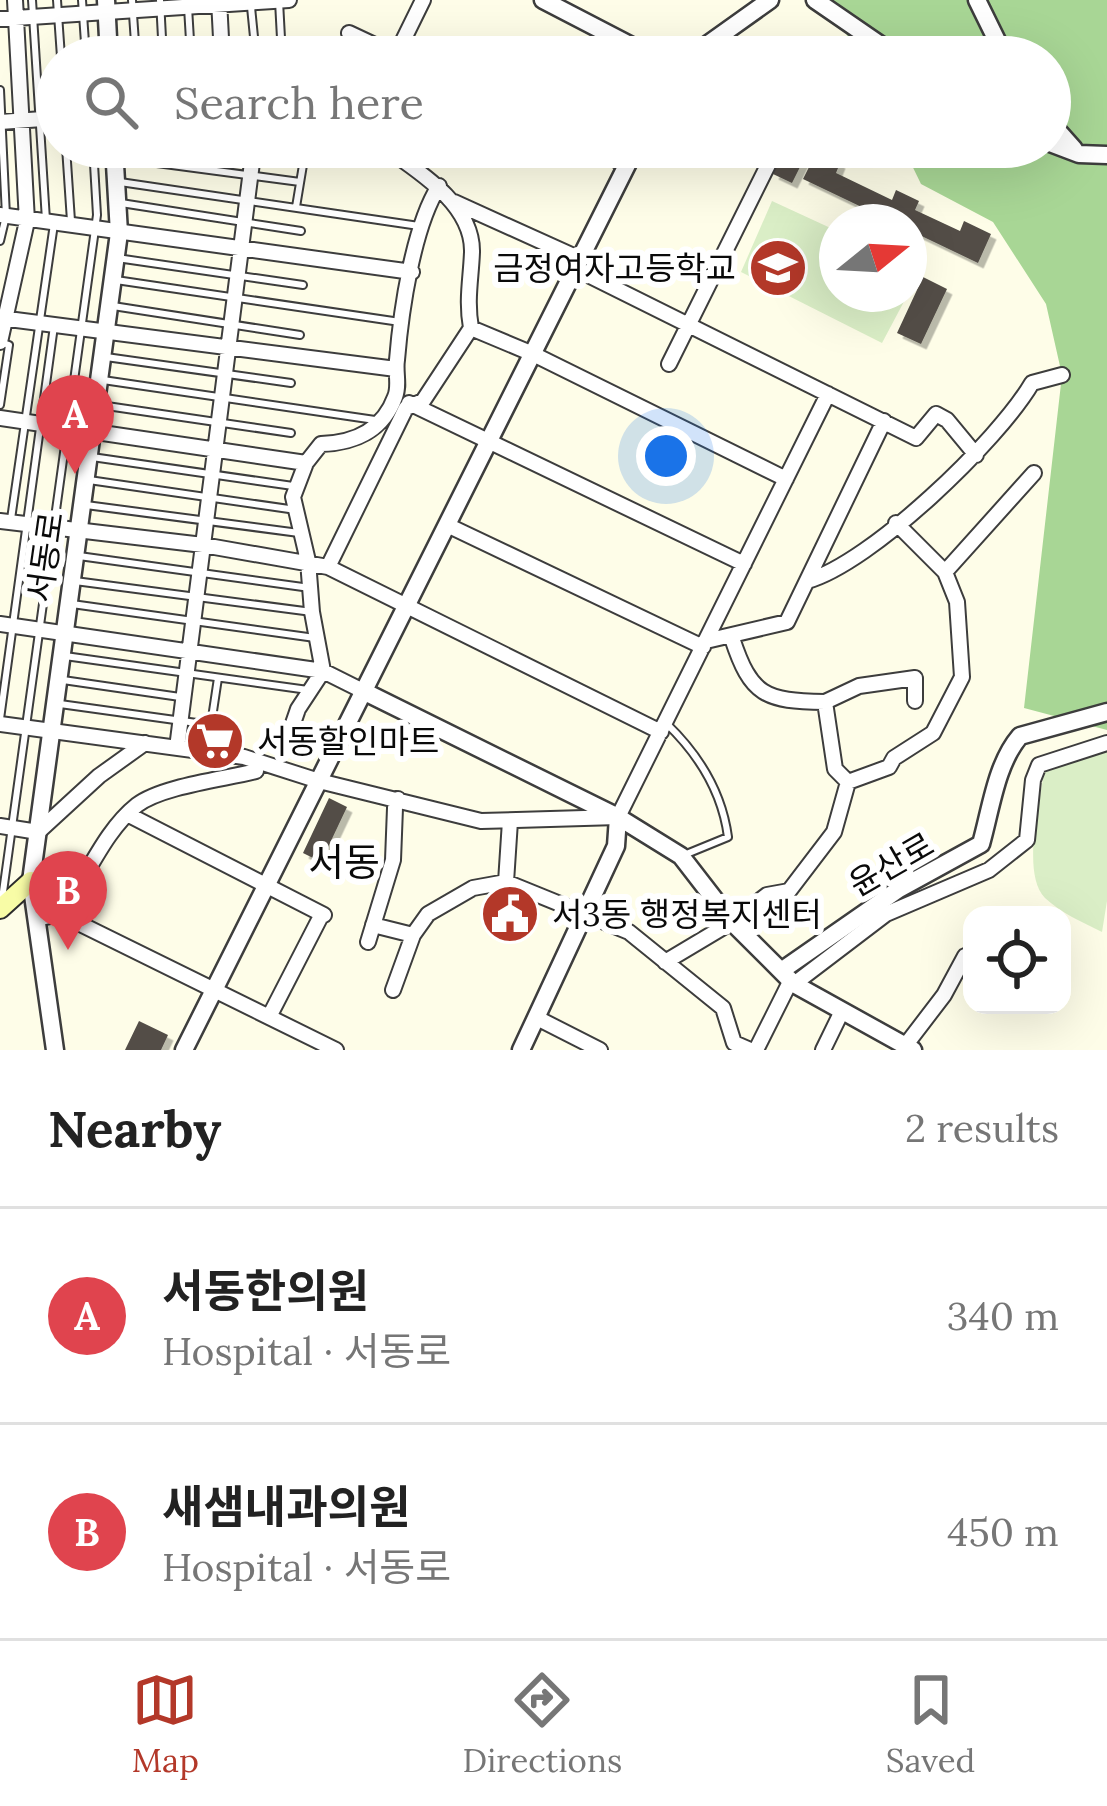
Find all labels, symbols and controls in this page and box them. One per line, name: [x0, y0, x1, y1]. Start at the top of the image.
search box: [36, 36, 1071, 168]
icon: search: [78, 69, 144, 135]
text: Search here: [174, 74, 424, 131]
north arrow: [819, 204, 927, 312]
school or university icon: 금정여자고등학교: [747, 237, 809, 299]
place label: 금정여자고등학교: [493, 247, 736, 289]
pin: A: [36, 375, 114, 474]
your location: [636, 426, 696, 486]
street label: 서동로: [18, 509, 72, 605]
supermarket icon: 서동할인마트: [184, 710, 246, 772]
place label: 서동할인마트: [257, 720, 439, 762]
street label: 윤산로: [841, 823, 941, 905]
district label: 서동: [308, 837, 380, 887]
pin: B: [29, 851, 107, 950]
public building icon: 서3동 행정복지센터: [479, 883, 541, 945]
place label: 서3동 행정복지센터: [552, 893, 822, 935]
map controls: [963, 906, 1071, 1014]
button: locate: [963, 906, 1071, 1014]
text: Nearby: [48, 1096, 221, 1161]
text: 2 results: [905, 1103, 1059, 1153]
text: 서동한의원: [162, 1262, 369, 1319]
text: A: [74, 1291, 100, 1341]
text: 340 m: [947, 1291, 1059, 1341]
text: Hospital · 서동로: [162, 1326, 451, 1376]
text: 새샘내과의원: [162, 1478, 410, 1535]
text: B: [74, 1507, 100, 1557]
text: 450 m: [947, 1507, 1059, 1557]
text: Hospital · 서동로: [162, 1542, 451, 1592]
tab: Map: [132, 1667, 199, 1781]
tab: Directions: [463, 1667, 622, 1781]
tab: Saved: [886, 1667, 975, 1781]

